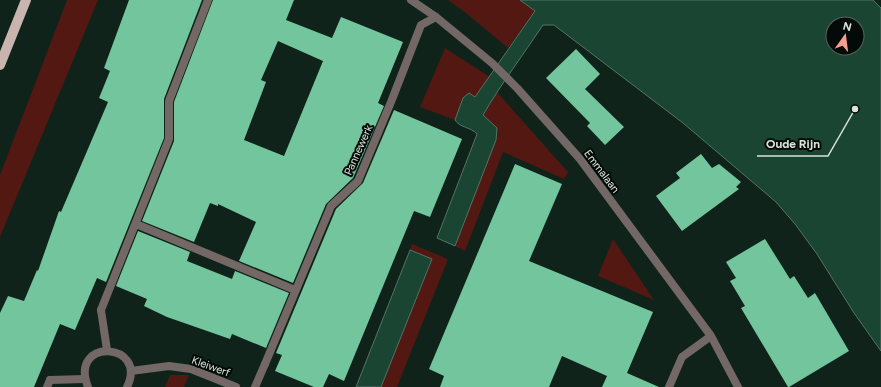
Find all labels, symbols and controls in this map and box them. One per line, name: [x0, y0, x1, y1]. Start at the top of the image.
north arrow: [825, 16, 865, 56]
text: N: [842, 19, 853, 34]
street label: Pannewerk: [342, 122, 376, 177]
callout: Oude Rijn: [757, 132, 828, 156]
text: Oude Rijn: [766, 137, 820, 151]
street label: Emmalaan: [581, 147, 622, 195]
street label: Kleiwerf: [190, 354, 233, 380]

